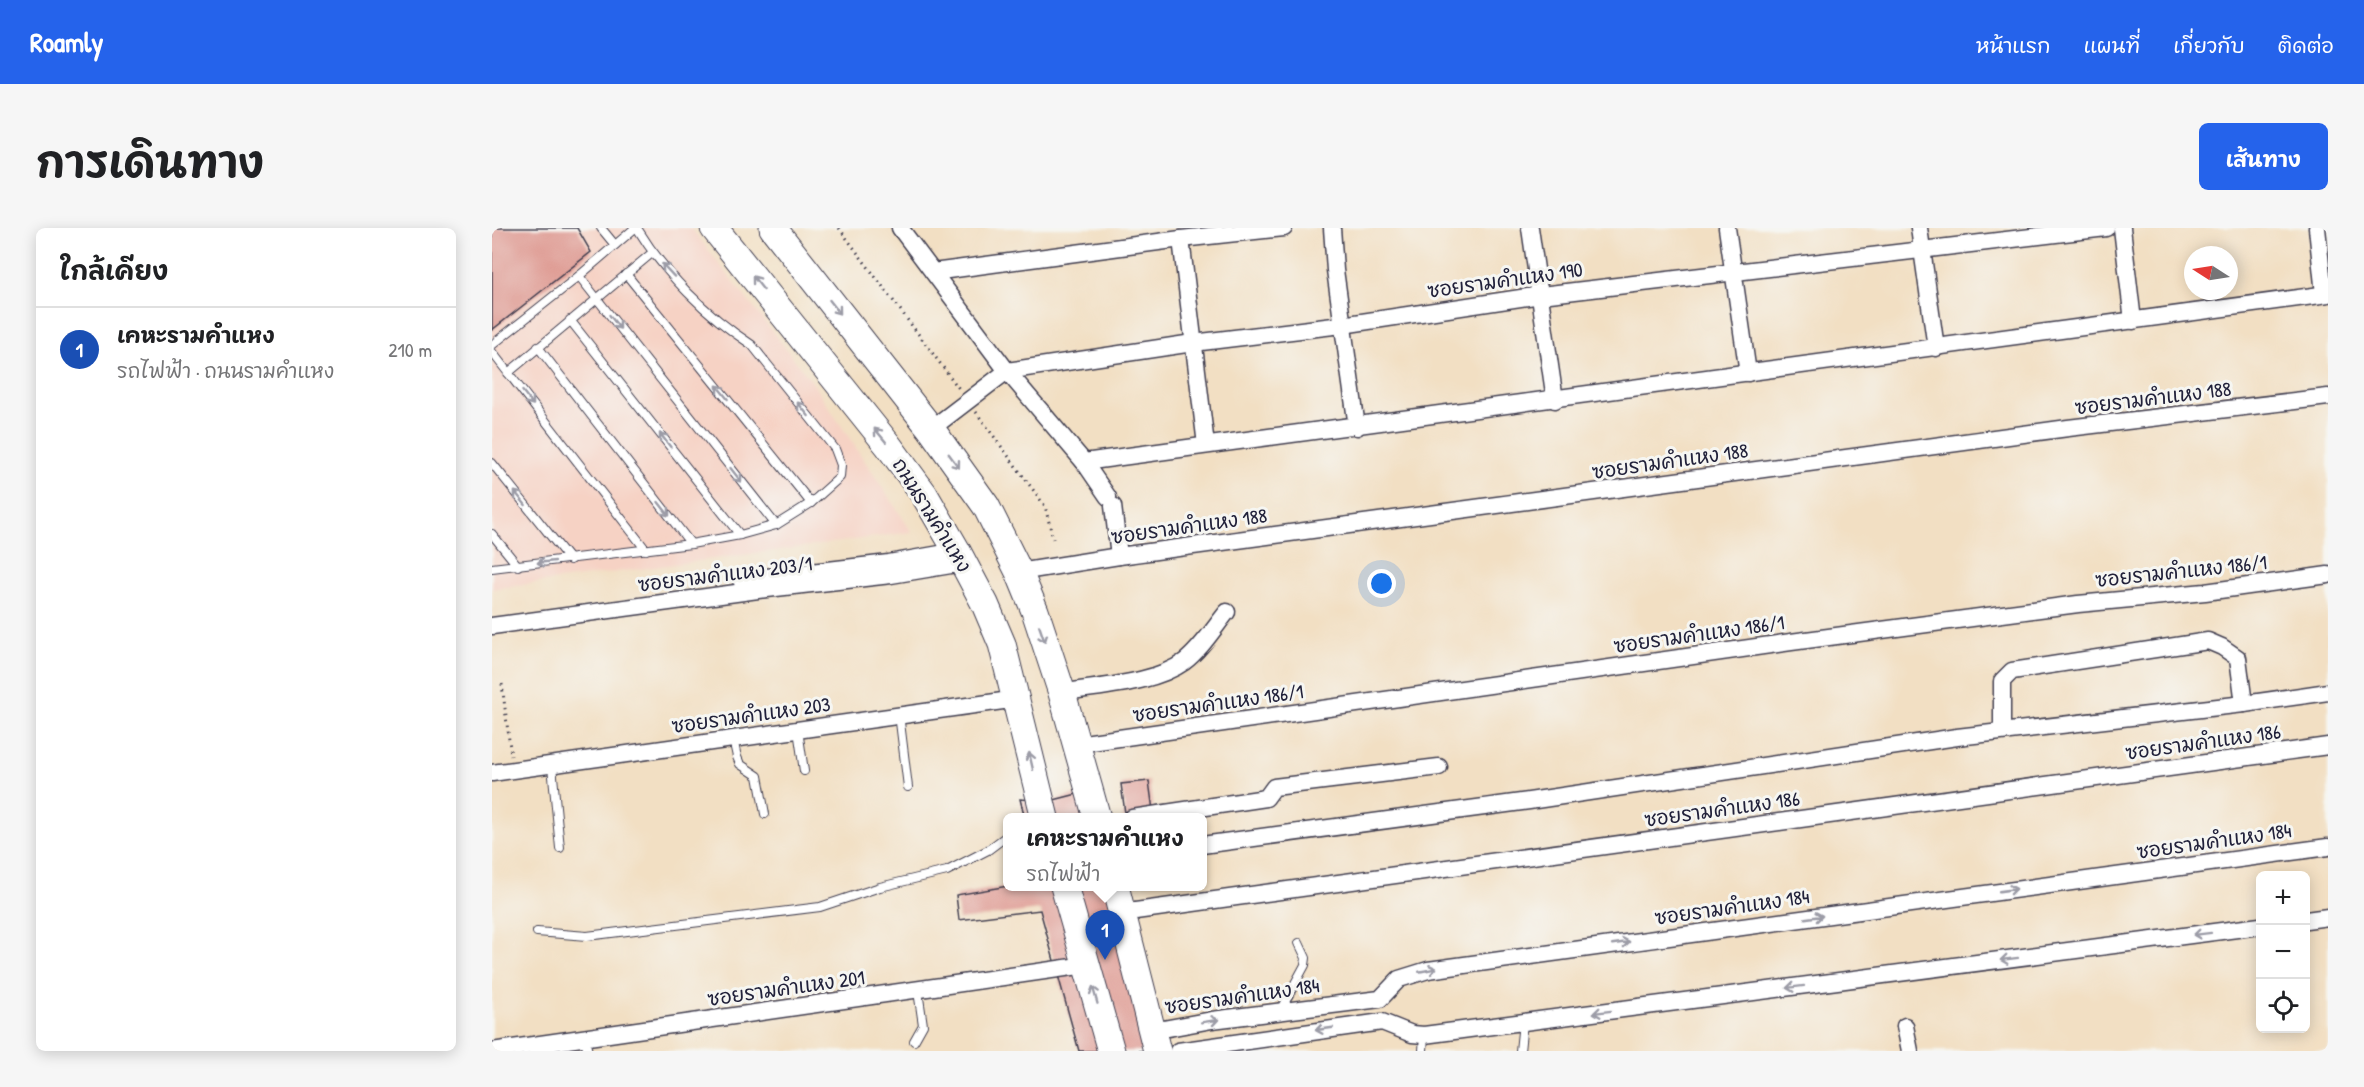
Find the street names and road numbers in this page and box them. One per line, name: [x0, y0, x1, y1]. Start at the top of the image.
street label: ซอยรามคำแหง 190: [1426, 255, 1584, 304]
street label: ซอยรามคำแหง 188: [2073, 375, 2233, 420]
street label: ซอยรามคำแหง 188: [1590, 436, 1750, 485]
street label: ถนนรามคำแหง: [887, 452, 978, 577]
street label: ซอยรามคำแหง 188: [1109, 501, 1269, 550]
street label: ซอยรามคำแหง 186/1: [2094, 548, 2268, 593]
street label: ซอยรามคำแหง 203/1: [636, 549, 814, 598]
street label: ซอยรามคำแหง 186/1: [1612, 608, 1786, 659]
street label: ซอยรามคำแหง 186/1: [1131, 677, 1305, 728]
street label: ซอยรามคำแหง 203: [670, 690, 832, 739]
street label: ซอยรามคำแหง 186: [2123, 717, 2282, 766]
street label: ซอยรามคำแหง 186: [1642, 784, 1801, 833]
street label: ซอยรามคำแหง 184: [2135, 816, 2293, 865]
street label: ซอยรามคำแหง 184: [1653, 882, 1811, 931]
street label: ซอยรามคำแหง 201: [706, 963, 866, 1012]
street label: ซอยรามคำแหง 184: [1163, 971, 1321, 1020]

